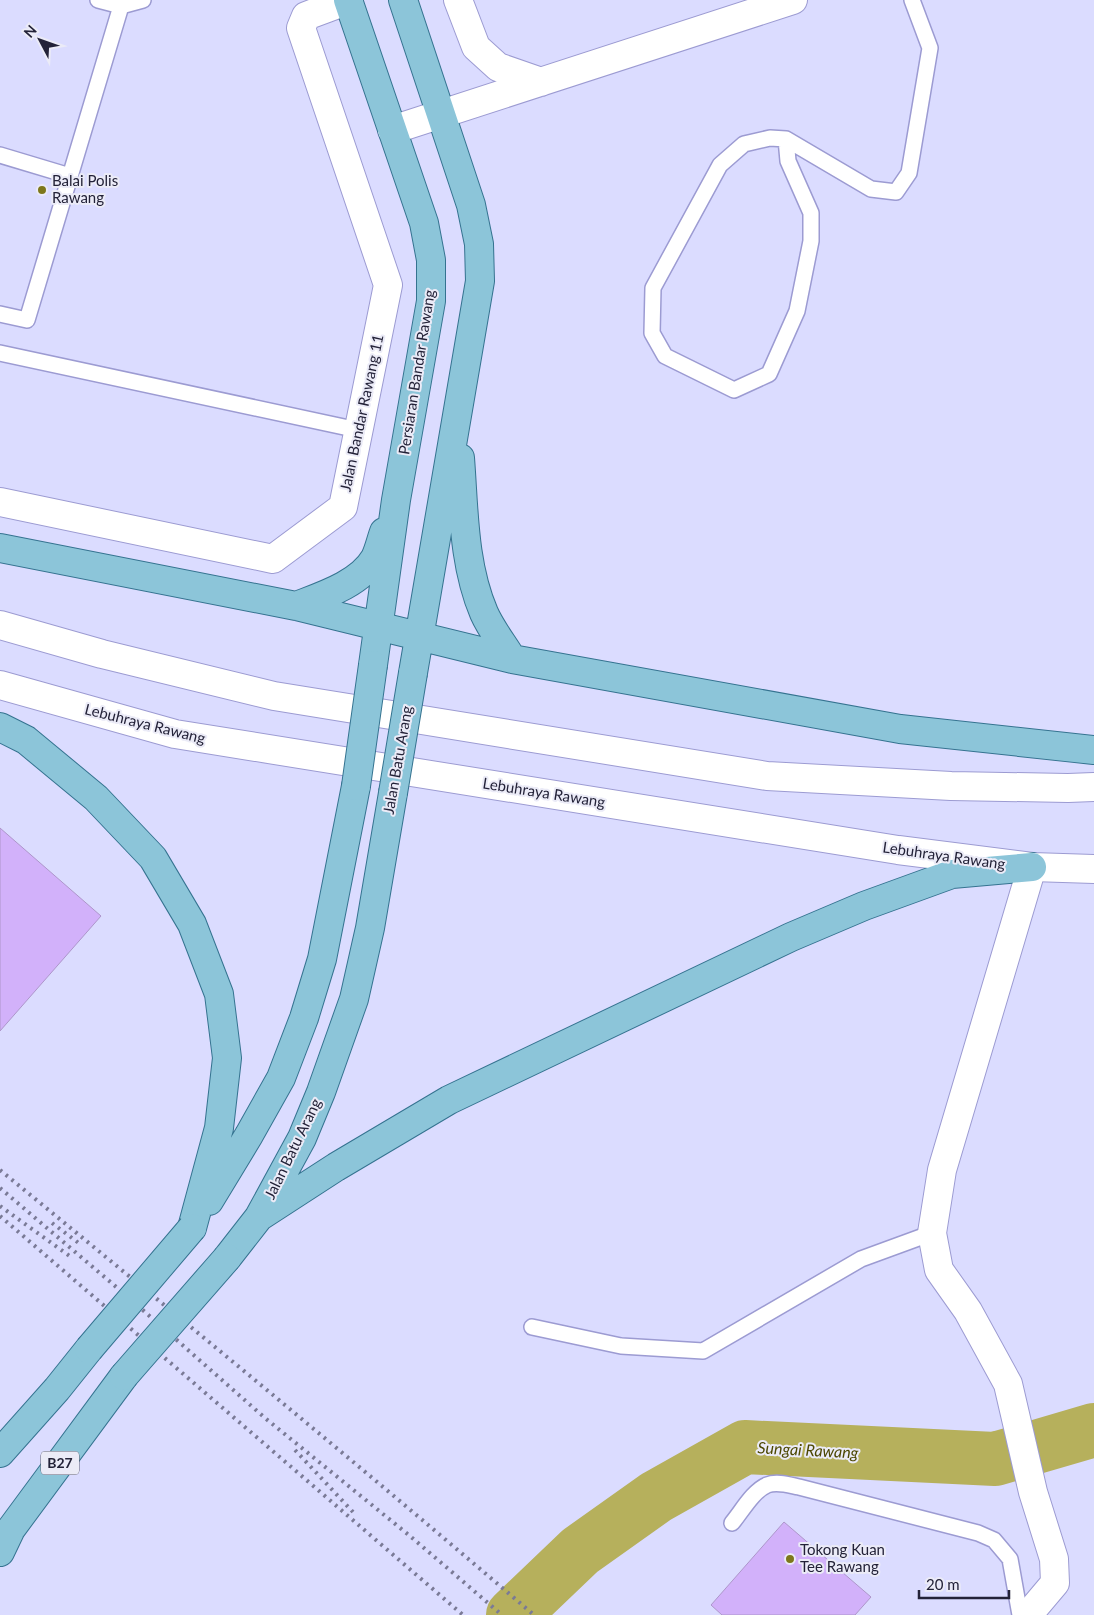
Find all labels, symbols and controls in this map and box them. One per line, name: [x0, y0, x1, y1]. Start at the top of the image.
north arrow: [15, 15, 65, 65]
text: N: [20, 21, 40, 41]
place label: Balai Polis Rawang: [52, 171, 118, 206]
marker: Balai Polis Rawang: [36, 184, 48, 196]
street label: Persiaran Bandar Rawang: [394, 288, 438, 456]
street label: Jalan Bandar Rawang 11: [336, 333, 386, 493]
street label: Lebuhraya Rawang: [83, 699, 208, 747]
street label: Jalan Batu Arang: [379, 704, 415, 815]
street label: Lebuhraya Rawang: [482, 773, 607, 811]
street label: Lebuhraya Rawang: [882, 837, 1007, 873]
street label: Jalan Batu Arang: [260, 1095, 324, 1202]
water label: Sungai Rawang: [757, 1437, 859, 1462]
road number: B27: [41, 1452, 79, 1475]
place label: Tokong Kuan Tee Rawang: [800, 1540, 885, 1575]
marker: Tokong Kuan Tee Rawang: [784, 1553, 796, 1565]
scale bar: [919, 1568, 1009, 1600]
text: 20 m: [926, 1575, 960, 1593]

